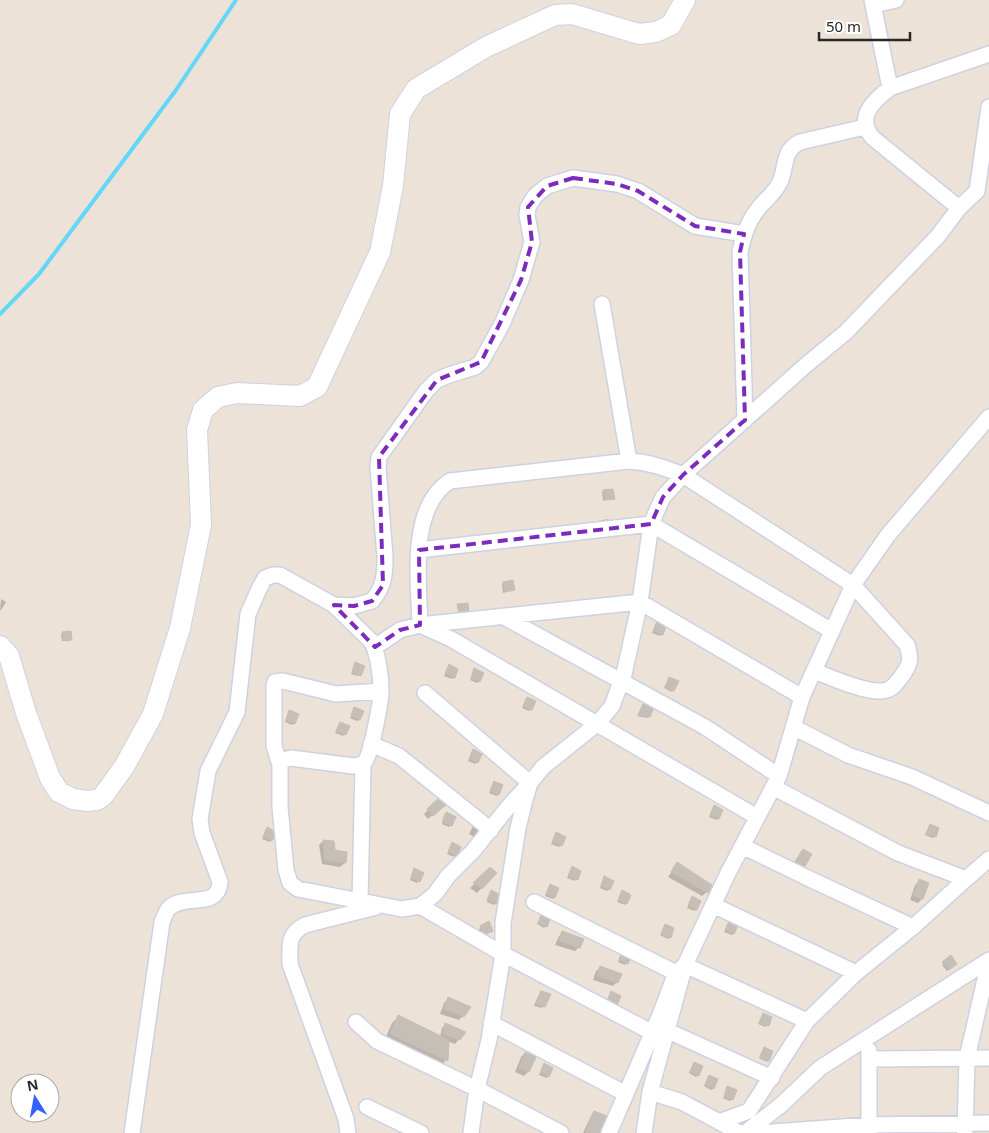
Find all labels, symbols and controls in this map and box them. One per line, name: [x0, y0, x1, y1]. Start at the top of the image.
scale bar: [819, 10, 910, 42]
text: 50 m: [826, 16, 861, 36]
north arrow: [10, 1073, 60, 1123]
text: N: [25, 1074, 40, 1095]

